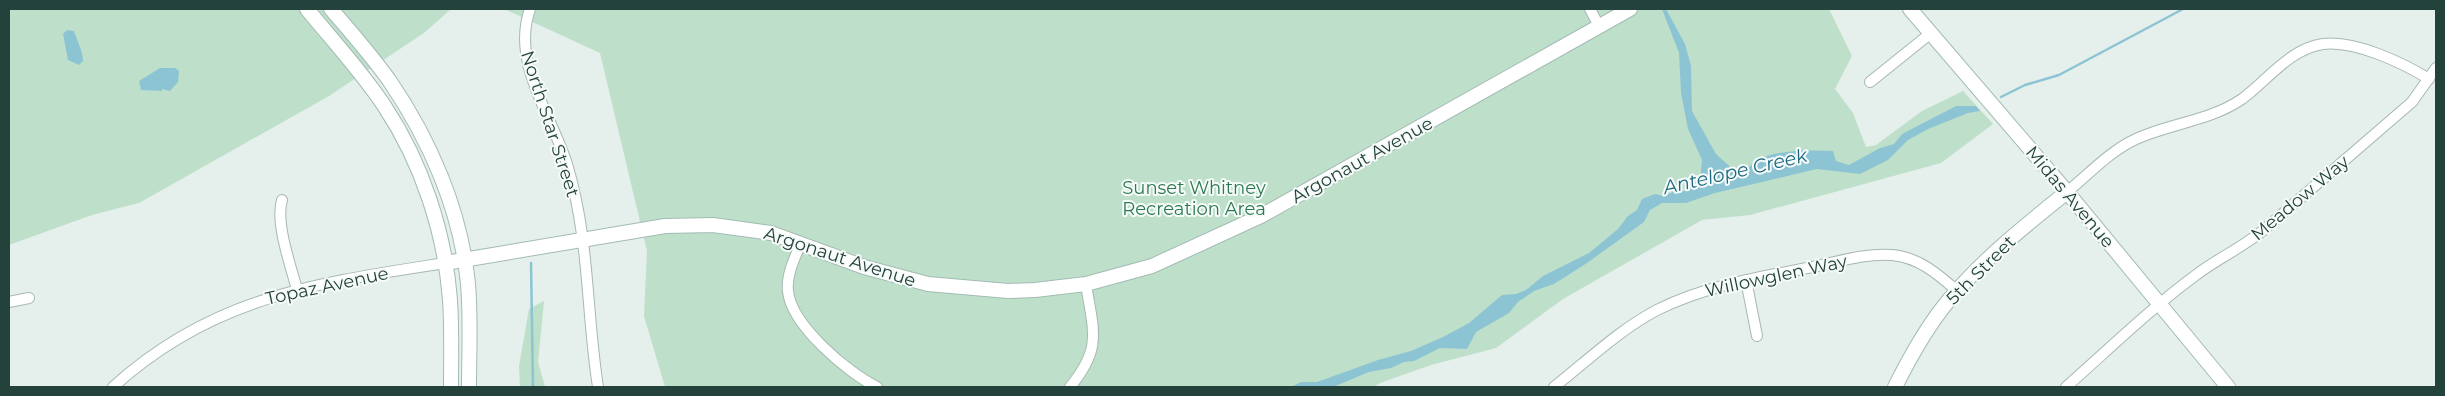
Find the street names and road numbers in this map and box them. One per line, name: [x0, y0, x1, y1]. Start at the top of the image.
street label: North Star Street: [516, 48, 584, 200]
street label: Argonaut Avenue: [1287, 112, 1437, 208]
street label: Midas Avenue: [2021, 142, 2119, 253]
street label: Meadow Way: [2246, 150, 2354, 245]
street label: Argonaut Avenue: [761, 222, 919, 292]
street label: 5th Street: [1942, 231, 2020, 309]
street label: Willowglen Way: [1703, 250, 1849, 302]
street label: Topaz Avenue: [263, 262, 391, 310]

